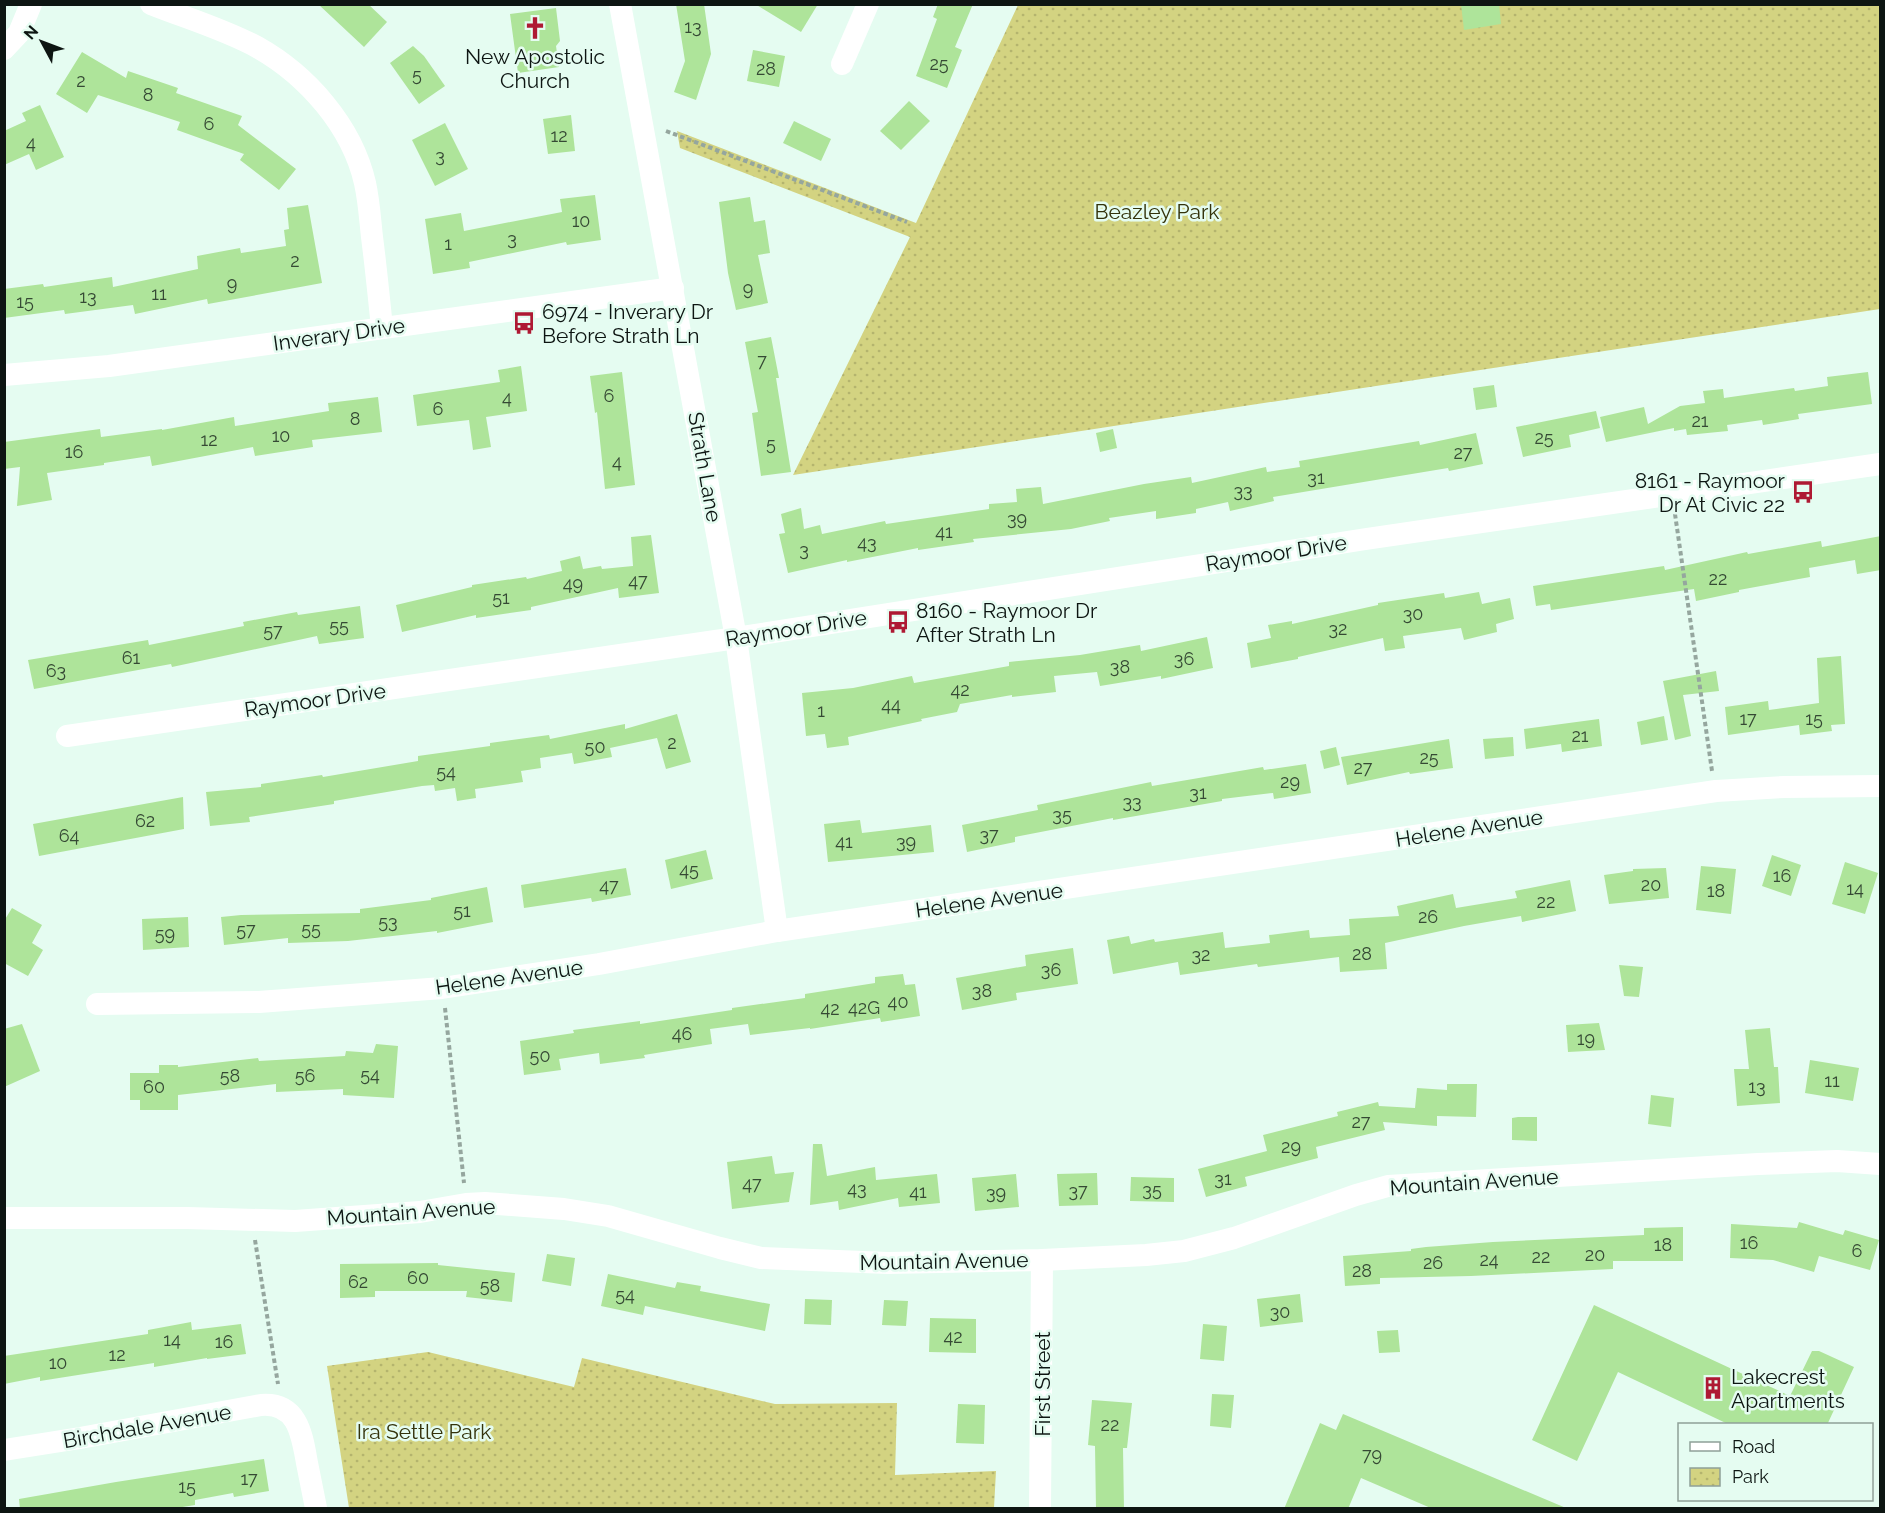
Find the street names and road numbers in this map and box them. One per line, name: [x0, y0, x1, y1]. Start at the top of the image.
street label: Inverary Drive: [272, 312, 406, 356]
street label: Strath Lane: [683, 410, 727, 524]
street label: Raymoor Drive: [1204, 529, 1348, 577]
street label: Raymoor Drive: [724, 604, 868, 652]
street label: Raymoor Drive: [243, 678, 387, 722]
street label: Helene Avenue: [1394, 804, 1544, 852]
street label: Helene Avenue: [914, 877, 1064, 923]
street label: Helene Avenue: [434, 954, 584, 1000]
street label: Mountain Avenue: [1389, 1164, 1559, 1200]
street label: Mountain Avenue: [326, 1194, 496, 1230]
street label: Mountain Avenue: [859, 1247, 1029, 1275]
street label: First Street: [1030, 1331, 1055, 1437]
street label: Birchdale Avenue: [61, 1399, 233, 1453]

